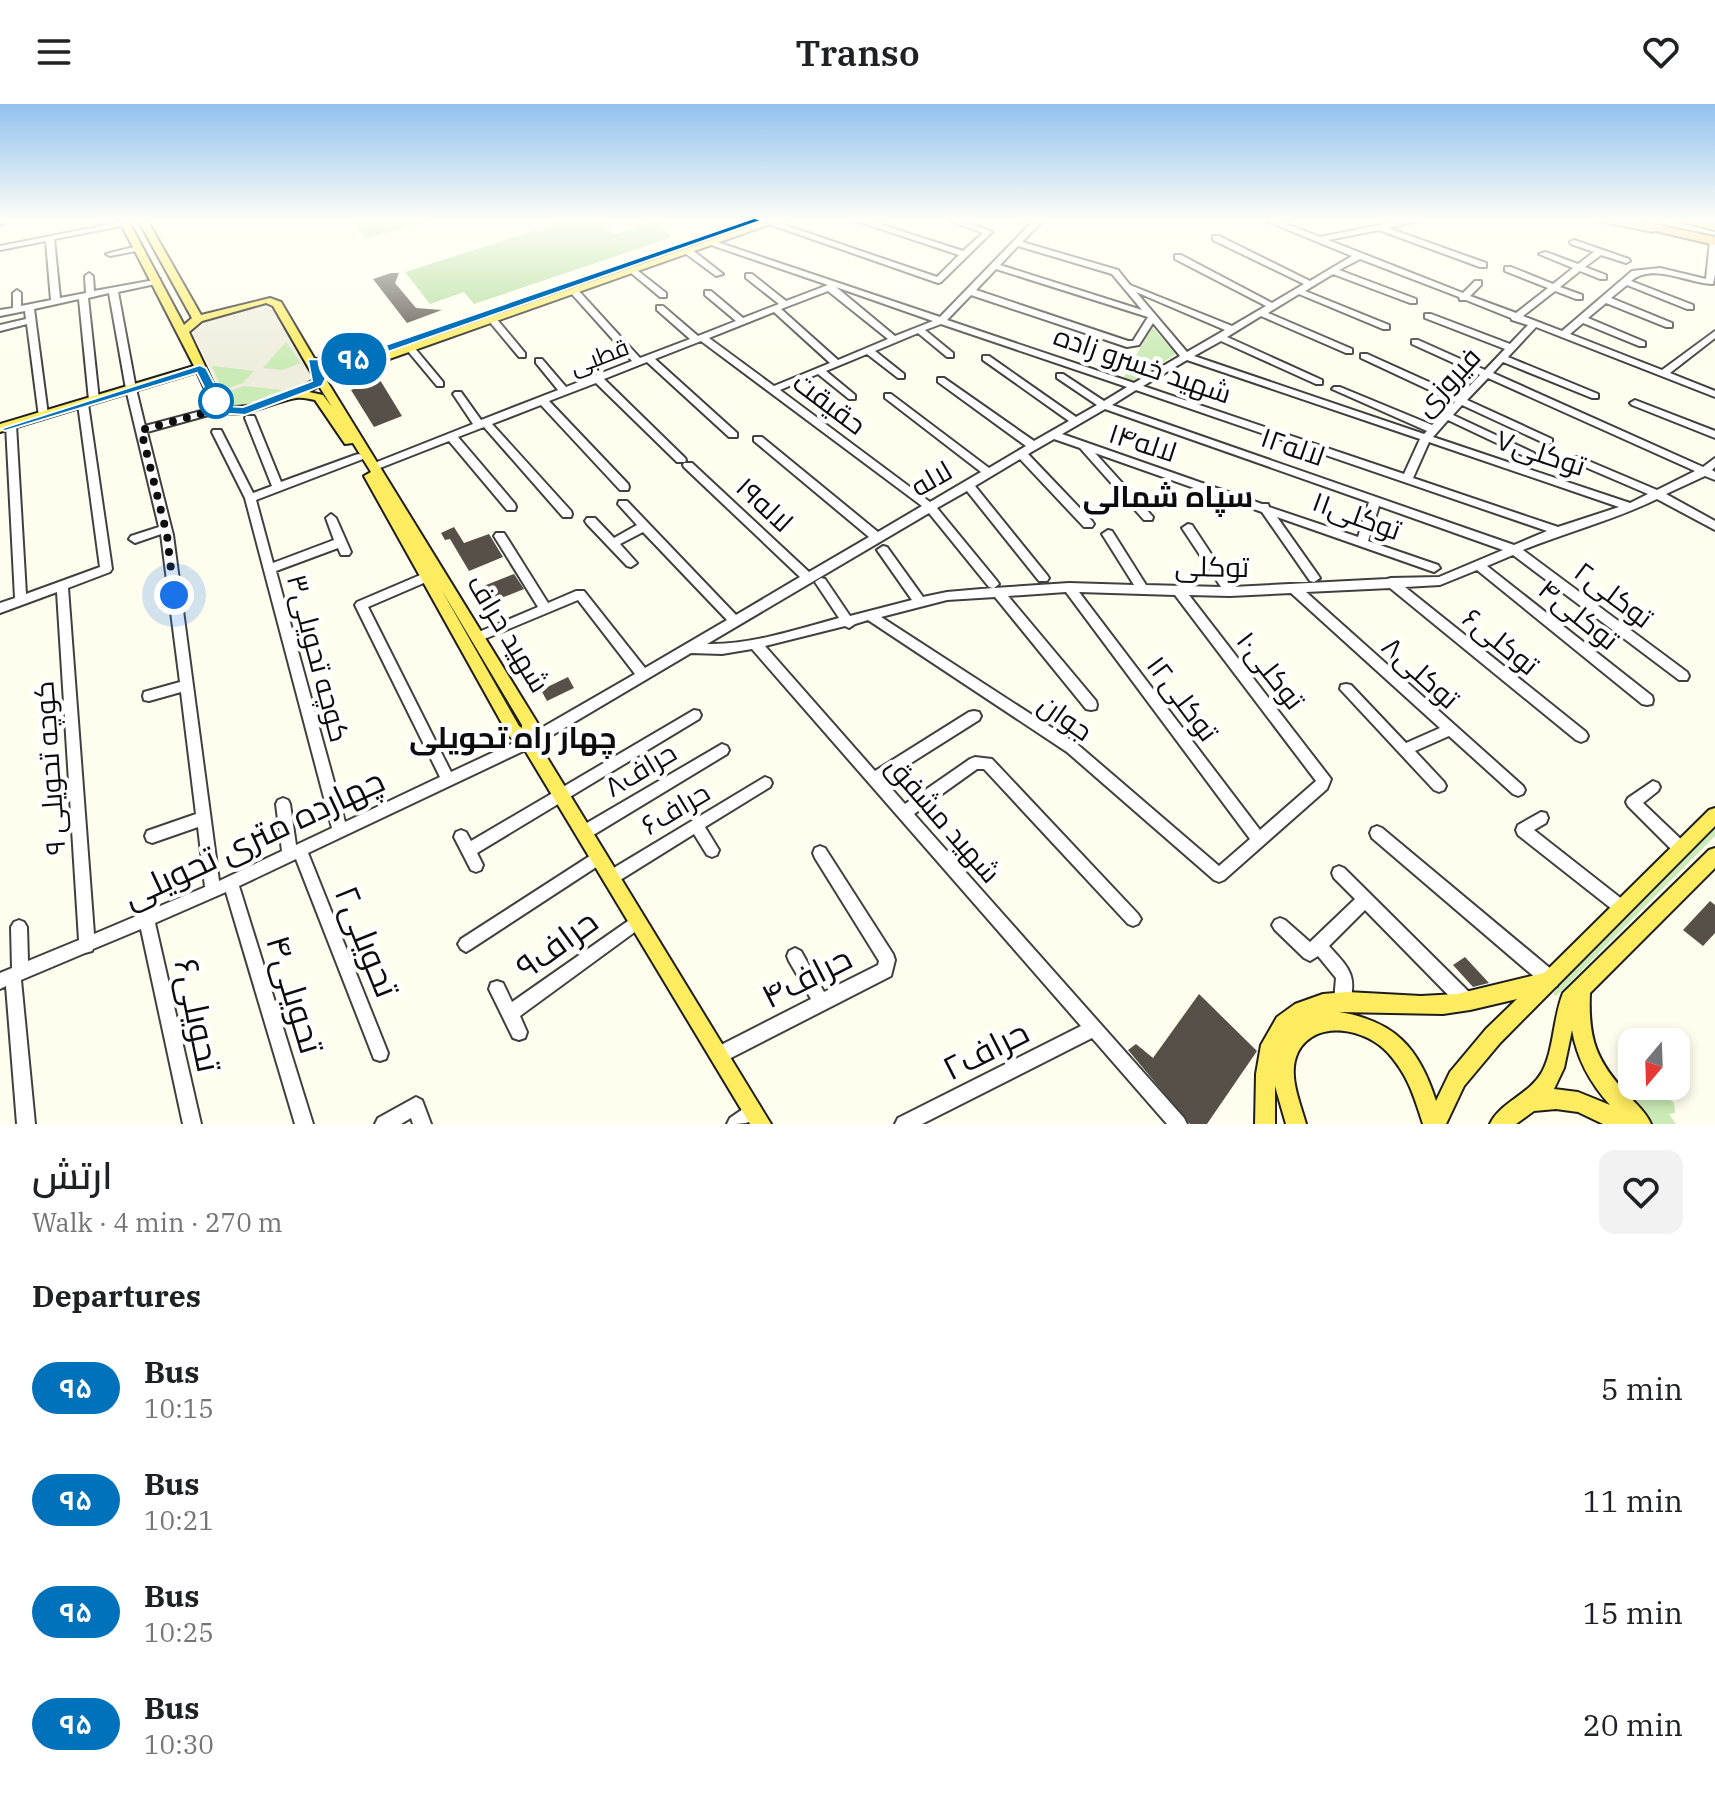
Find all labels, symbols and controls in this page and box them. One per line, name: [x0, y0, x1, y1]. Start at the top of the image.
text: Transo: [795, 29, 920, 76]
icon: menu: [32, 30, 76, 74]
icon: heart: [1639, 30, 1683, 74]
street label: شهید خسرو زاده: [1049, 316, 1237, 412]
street label: قطبی: [565, 330, 633, 382]
line badge: ۹۵: [318, 333, 390, 385]
street label: فیروزی: [1406, 339, 1488, 423]
text: ۹۵: [337, 340, 371, 377]
street label: حقیقت: [786, 363, 874, 443]
unlabelled marker: [199, 384, 233, 418]
street label: لاله۱۴: [1104, 414, 1182, 470]
street label: لاله۱۲: [1256, 418, 1330, 474]
street label: ۷توکلی: [1492, 420, 1591, 484]
street label: لاله: [904, 451, 958, 505]
street label: لاله۱۹: [729, 468, 801, 540]
district label: سپاه شمالی: [1083, 476, 1253, 517]
street label: توکلی۱۱: [1308, 482, 1407, 548]
street label: توکلی: [1174, 547, 1250, 585]
street label: توکلی۲: [1567, 552, 1661, 636]
street label: شهید حراف: [459, 567, 559, 699]
street label: کوچه تحویلی۳: [278, 570, 359, 746]
street label: توکلی۴: [1531, 570, 1627, 658]
your location: [154, 575, 194, 615]
street label: توکلی۶: [1455, 599, 1547, 683]
street label: ۱۰توکلی: [1229, 623, 1314, 717]
street label: توکلی۸: [1374, 627, 1468, 717]
street label: توکلی۱۲: [1139, 648, 1228, 749]
street label: کوچه تحویلی ۹: [24, 680, 75, 856]
street label: جوان: [1032, 685, 1100, 749]
district label: چهار راه تحویلی: [409, 717, 617, 759]
street label: حراف۸: [597, 733, 683, 805]
street label: شهید مشفق: [879, 748, 1009, 890]
street label: چهارده متری تحویلی: [115, 757, 391, 918]
street label: حراف۶: [634, 773, 716, 843]
street label: تحویلی۲: [326, 879, 410, 1003]
street label: حراف۹: [506, 898, 606, 988]
street label: تحویلی۴: [257, 930, 335, 1058]
street label: حراف۴: [753, 935, 859, 1017]
street label: تحویلی۶: [166, 954, 232, 1076]
street label: حراف۲: [934, 1009, 1036, 1089]
north arrow: [1618, 1028, 1690, 1100]
map controls: [1618, 1028, 1690, 1100]
text: ارتش: [32, 1150, 113, 1199]
button: heart: [1599, 1150, 1683, 1234]
text: Walk · 4 min · 270 m: [32, 1205, 283, 1239]
text: Departures: [32, 1276, 201, 1315]
text: Bus: [144, 1352, 199, 1391]
text: ۹۵: [59, 1369, 93, 1406]
text: 5 min: [1601, 1369, 1683, 1408]
text: 10:15: [144, 1391, 214, 1425]
text: Bus: [144, 1464, 199, 1503]
text: ۹۵: [59, 1481, 93, 1518]
text: 11 min: [1583, 1481, 1683, 1520]
text: 10:21: [144, 1503, 214, 1537]
text: Bus: [144, 1576, 199, 1615]
text: ۹۵: [59, 1593, 93, 1630]
text: 15 min: [1583, 1593, 1683, 1632]
text: 10:25: [144, 1615, 214, 1649]
text: Bus: [144, 1688, 199, 1727]
text: ۹۵: [59, 1705, 93, 1742]
text: 20 min: [1583, 1705, 1683, 1744]
text: 10:30: [144, 1727, 214, 1761]

